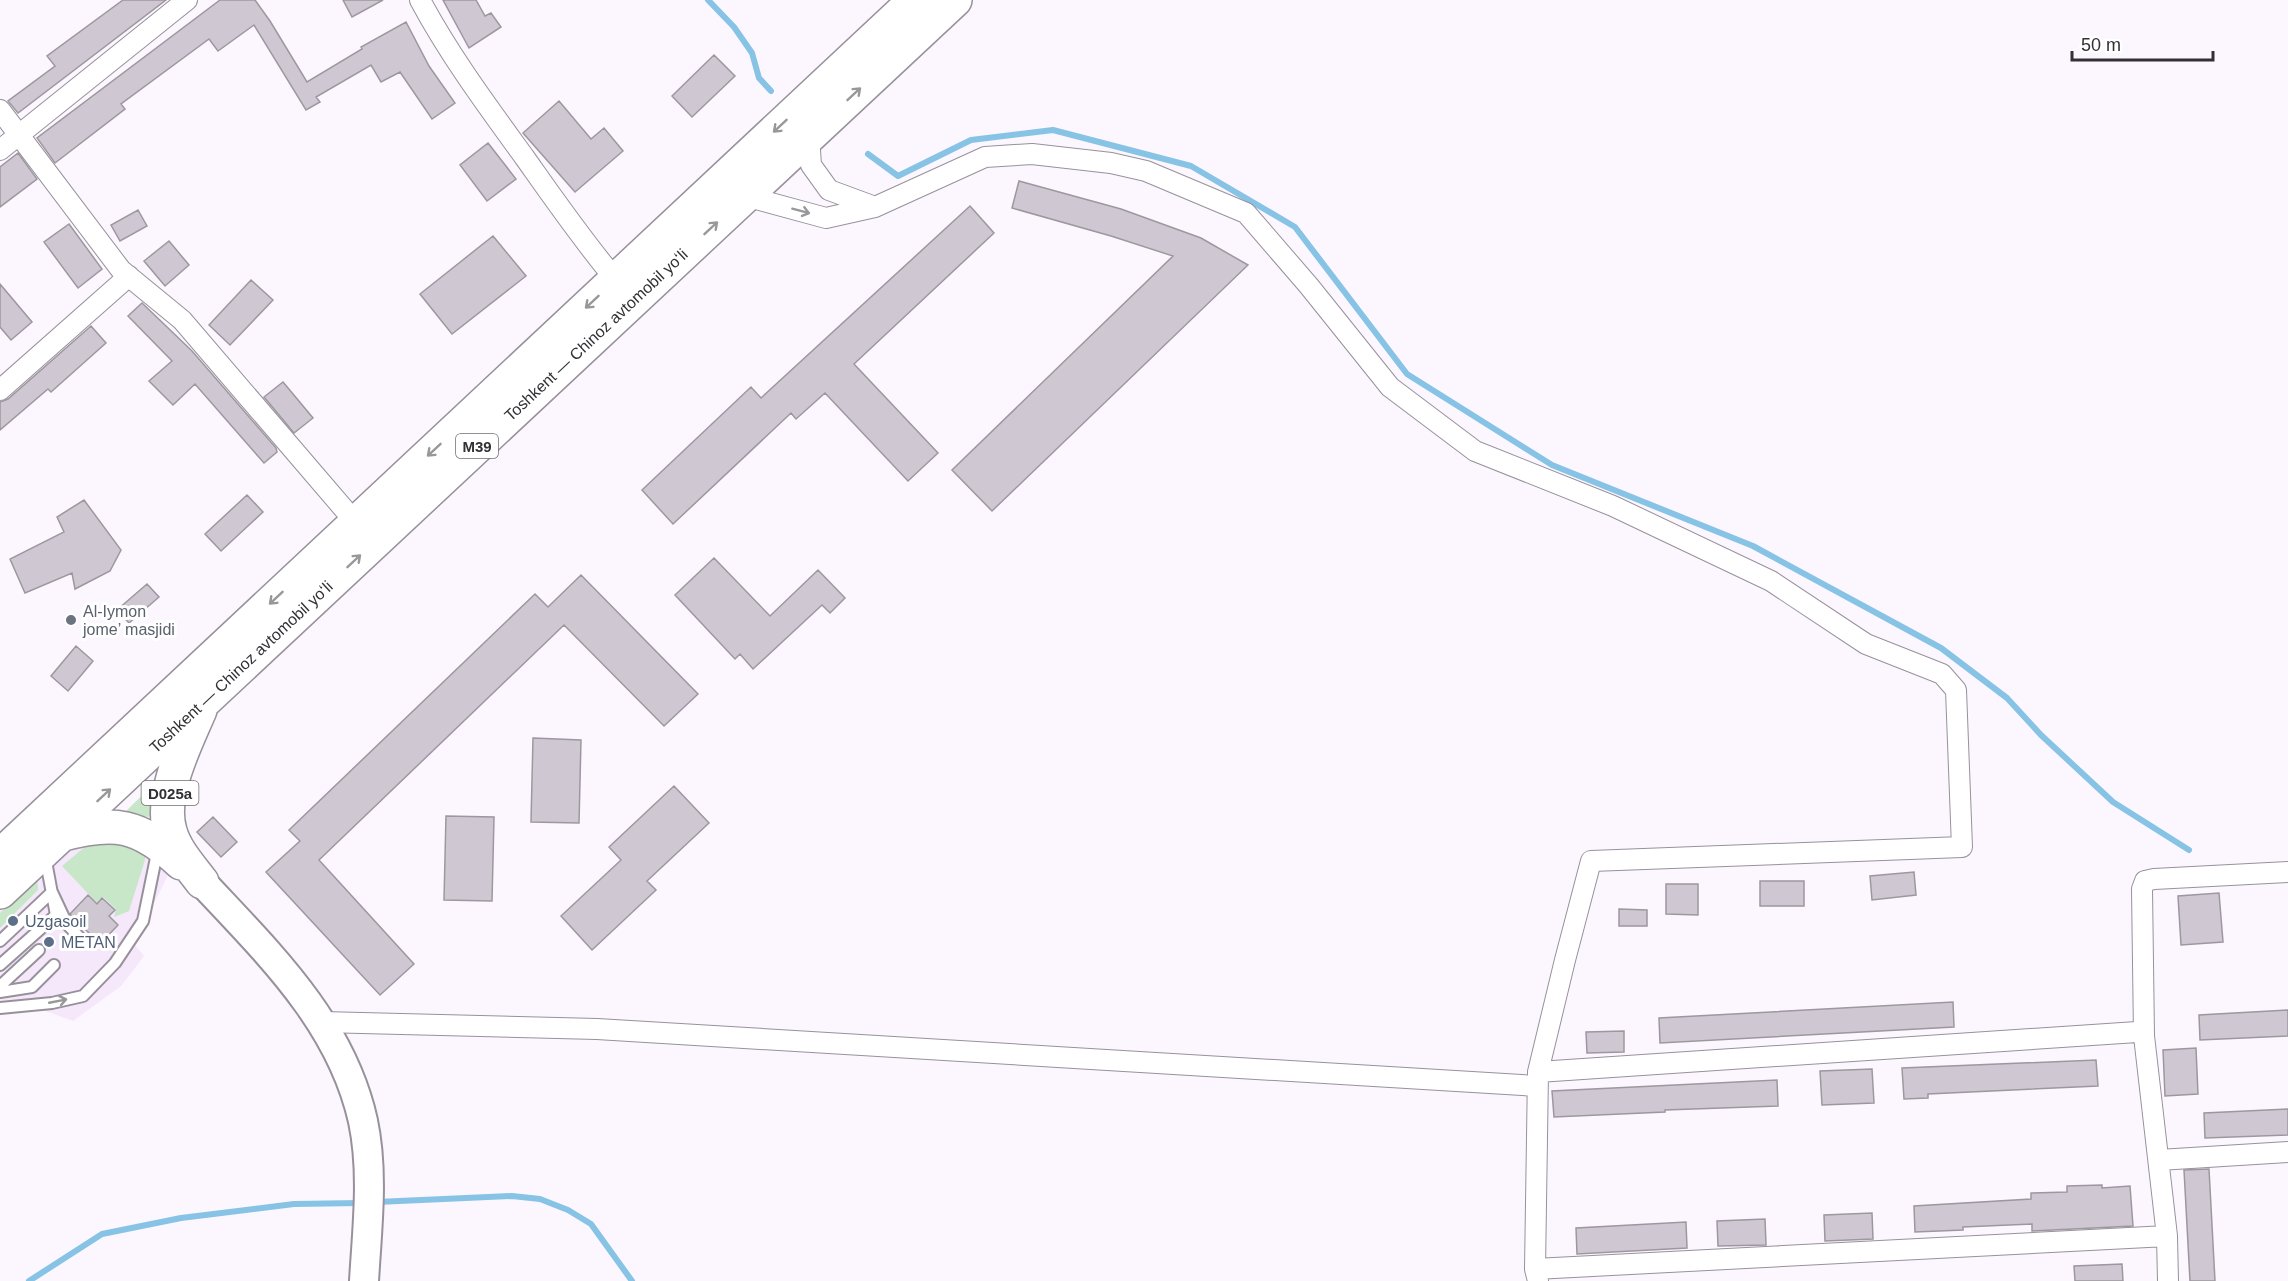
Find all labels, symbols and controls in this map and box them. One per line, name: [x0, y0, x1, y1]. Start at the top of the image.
scale bar: [2072, 24, 2213, 62]
text: 50 m: [2081, 35, 2121, 55]
one-way arrow: [846, 88, 861, 102]
one-way arrow: [773, 119, 788, 133]
one-way arrow: [791, 206, 810, 218]
one-way arrow: [704, 220, 719, 235]
street label: Toshkent — Chinoz avtomobil yoʻli: [501, 246, 691, 424]
one-way arrow: [584, 295, 599, 310]
road number: M39: [456, 434, 498, 458]
one-way arrow: [427, 443, 442, 457]
one-way arrow: [346, 554, 361, 568]
street label: Toshkent — Chinoz avtomobil yoʻli: [146, 578, 336, 756]
one-way arrow: [269, 591, 284, 605]
place label: Al-Iymon jome’ masjidi: [82, 603, 175, 638]
marker: Al-Iymon jome’ masjidi: [64, 613, 78, 627]
road number: D025a: [142, 781, 198, 805]
one-way arrow: [96, 788, 111, 802]
place label: Uzgasoil: [25, 913, 86, 930]
marker: Uzgasoil: [6, 914, 20, 928]
place label: METAN: [61, 934, 116, 951]
marker: METAN: [42, 935, 56, 949]
one-way arrow: [48, 995, 67, 1006]

